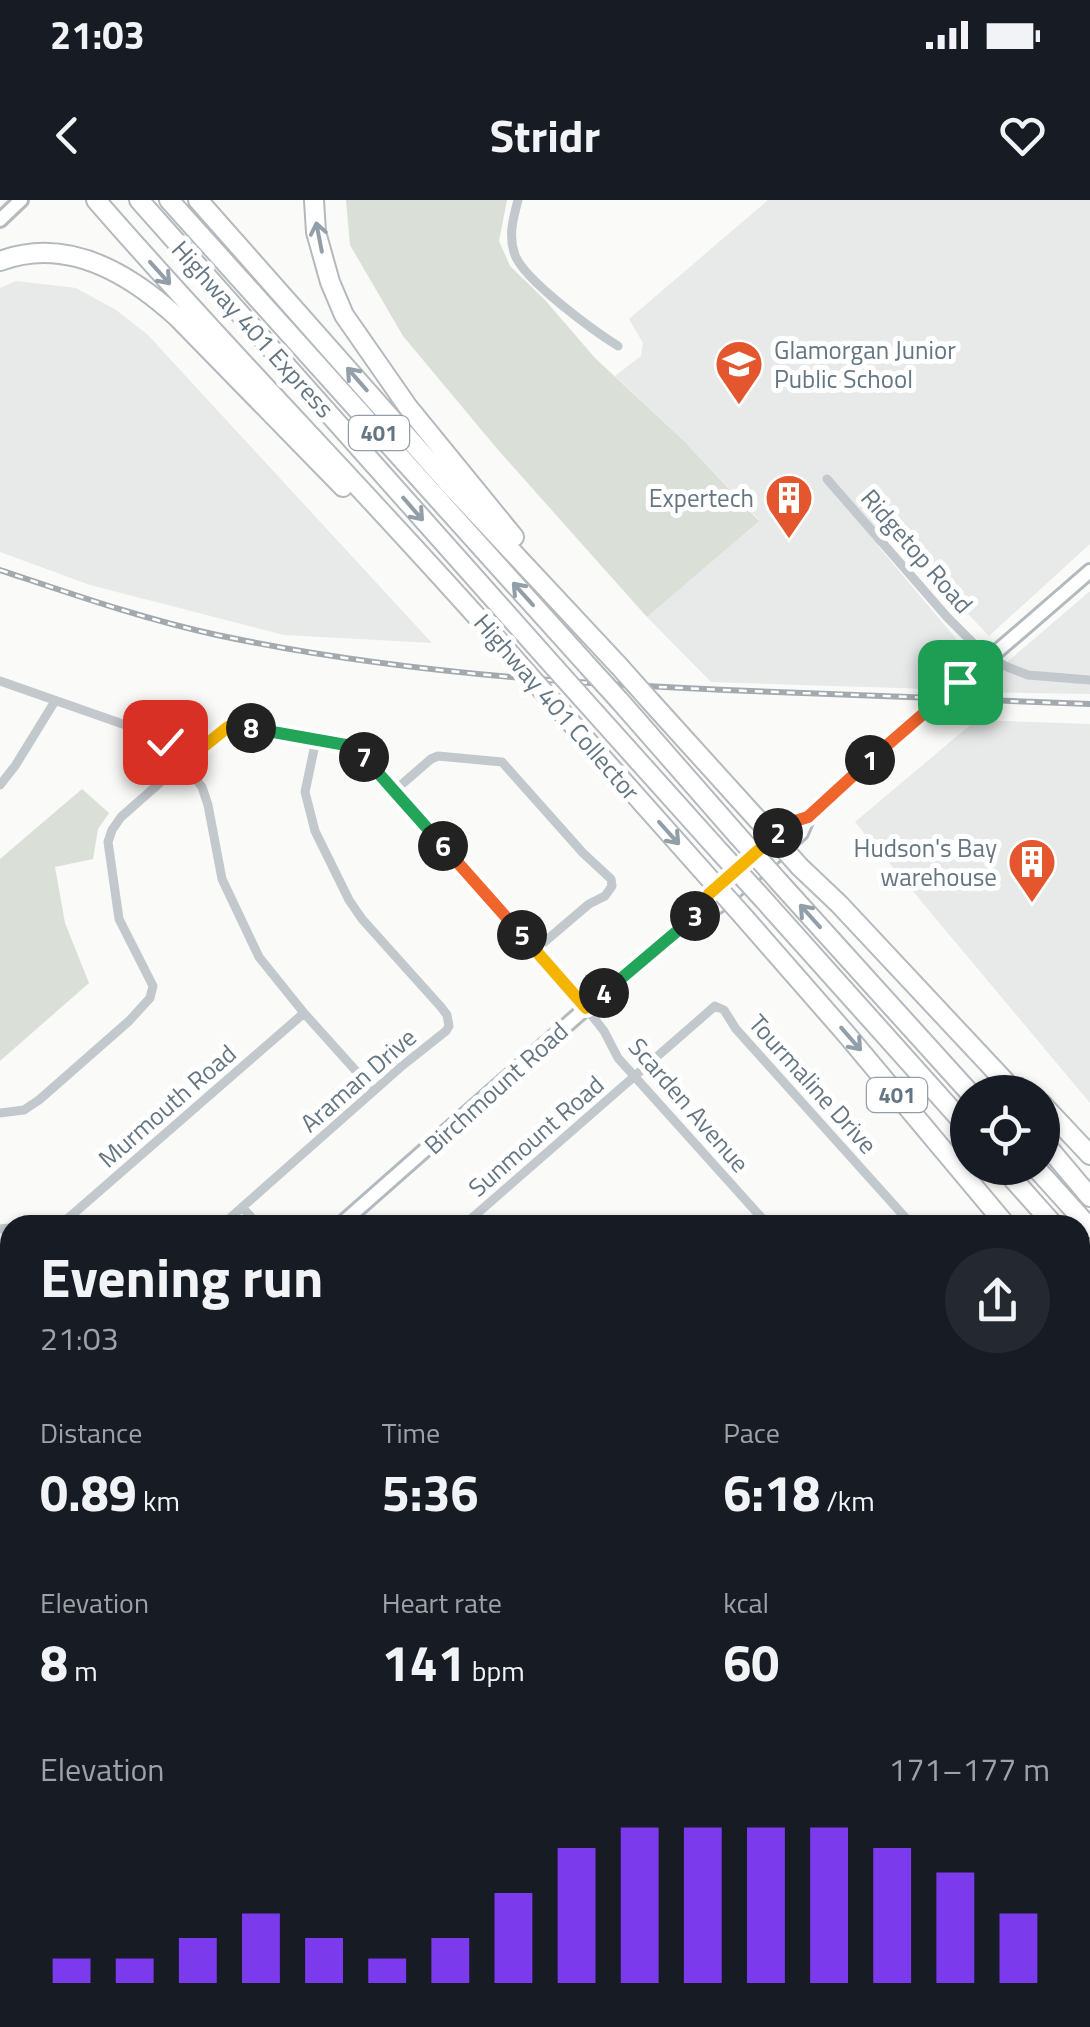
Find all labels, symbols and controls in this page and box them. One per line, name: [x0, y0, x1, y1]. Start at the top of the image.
text: 21:03: [50, 6, 145, 64]
text: Stridr: [490, 101, 600, 169]
icon: back: [40, 108, 95, 163]
icon: heart: [995, 108, 1050, 163]
one-way arrow: [308, 222, 327, 254]
street label: Highway 401 Express: [163, 232, 343, 426]
one-way arrow: [149, 260, 172, 285]
place label: Glamorgan Junior Public School: [774, 331, 956, 398]
school or university icon: Glamorgan Junior Public School: [713, 338, 765, 406]
one-way arrow: [346, 367, 368, 393]
road number: 401: [349, 416, 409, 450]
building icon: Expertech: [763, 472, 815, 540]
place label: Expertech: [649, 479, 754, 517]
street label: Ridgetop Road: [852, 480, 982, 622]
one-way arrow: [401, 496, 424, 521]
one-way arrow: [512, 582, 535, 607]
street label: Highway 401 Collector: [465, 605, 649, 809]
pin: [918, 640, 1003, 725]
icon: arrive: [933, 655, 988, 710]
pin: [123, 700, 208, 785]
pin: 8: [226, 703, 276, 753]
text: 8: [243, 706, 259, 749]
icon: check: [138, 715, 193, 770]
pin: 7: [339, 732, 389, 782]
text: 7: [356, 735, 372, 778]
pin: 1: [845, 735, 895, 785]
text: 1: [862, 738, 878, 781]
pin: 2: [753, 808, 803, 858]
text: 2: [770, 811, 786, 854]
one-way arrow: [658, 820, 680, 846]
pin: 6: [418, 821, 468, 871]
text: 6: [435, 824, 451, 867]
place label: Hudson's Bay warehouse: [854, 829, 997, 896]
building icon: Hudson's Bay warehouse: [1006, 836, 1058, 904]
pin: 3: [670, 891, 720, 941]
text: 3: [687, 894, 703, 937]
one-way arrow: [799, 904, 822, 929]
pin: 5: [497, 910, 547, 960]
text: 5: [514, 913, 530, 956]
pin: 4: [579, 968, 629, 1018]
text: 4: [596, 971, 612, 1014]
street label: Tourmaline Drive: [740, 1006, 886, 1162]
street label: Birchmount Road: [415, 1013, 577, 1163]
street label: Araman Drive: [292, 1019, 424, 1141]
one-way arrow: [839, 1026, 861, 1052]
street label: Scarden Avenue: [619, 1029, 759, 1181]
street label: Murmouth Road: [90, 1035, 244, 1177]
street label: Sunmount Road: [460, 1066, 612, 1206]
map controls: [950, 1075, 1060, 1185]
button: locate: [950, 1075, 1060, 1185]
road number: 401: [867, 1078, 927, 1112]
text: Evening run: [40, 1235, 323, 1318]
button: share: [945, 1248, 1050, 1353]
text: 21:03: [40, 1314, 119, 1362]
text: Distance: [40, 1411, 142, 1454]
text: Time: [382, 1411, 440, 1454]
text: Pace: [723, 1411, 780, 1454]
text: 0.89: [40, 1454, 137, 1530]
text: 5:36: [382, 1454, 478, 1530]
text: 6:18: [723, 1454, 820, 1530]
text: km: [137, 1479, 180, 1522]
text: /km: [820, 1479, 875, 1522]
text: Elevation: [40, 1581, 149, 1624]
text: Heart rate: [382, 1581, 502, 1624]
text: kcal: [723, 1581, 769, 1624]
text: 8: [40, 1624, 68, 1700]
text: 141: [382, 1624, 466, 1700]
text: 60: [723, 1624, 779, 1700]
text: m: [68, 1649, 98, 1692]
text: bpm: [466, 1649, 525, 1692]
text: Elevation: [40, 1745, 164, 1793]
text: 171–177 m: [888, 1745, 1050, 1793]

